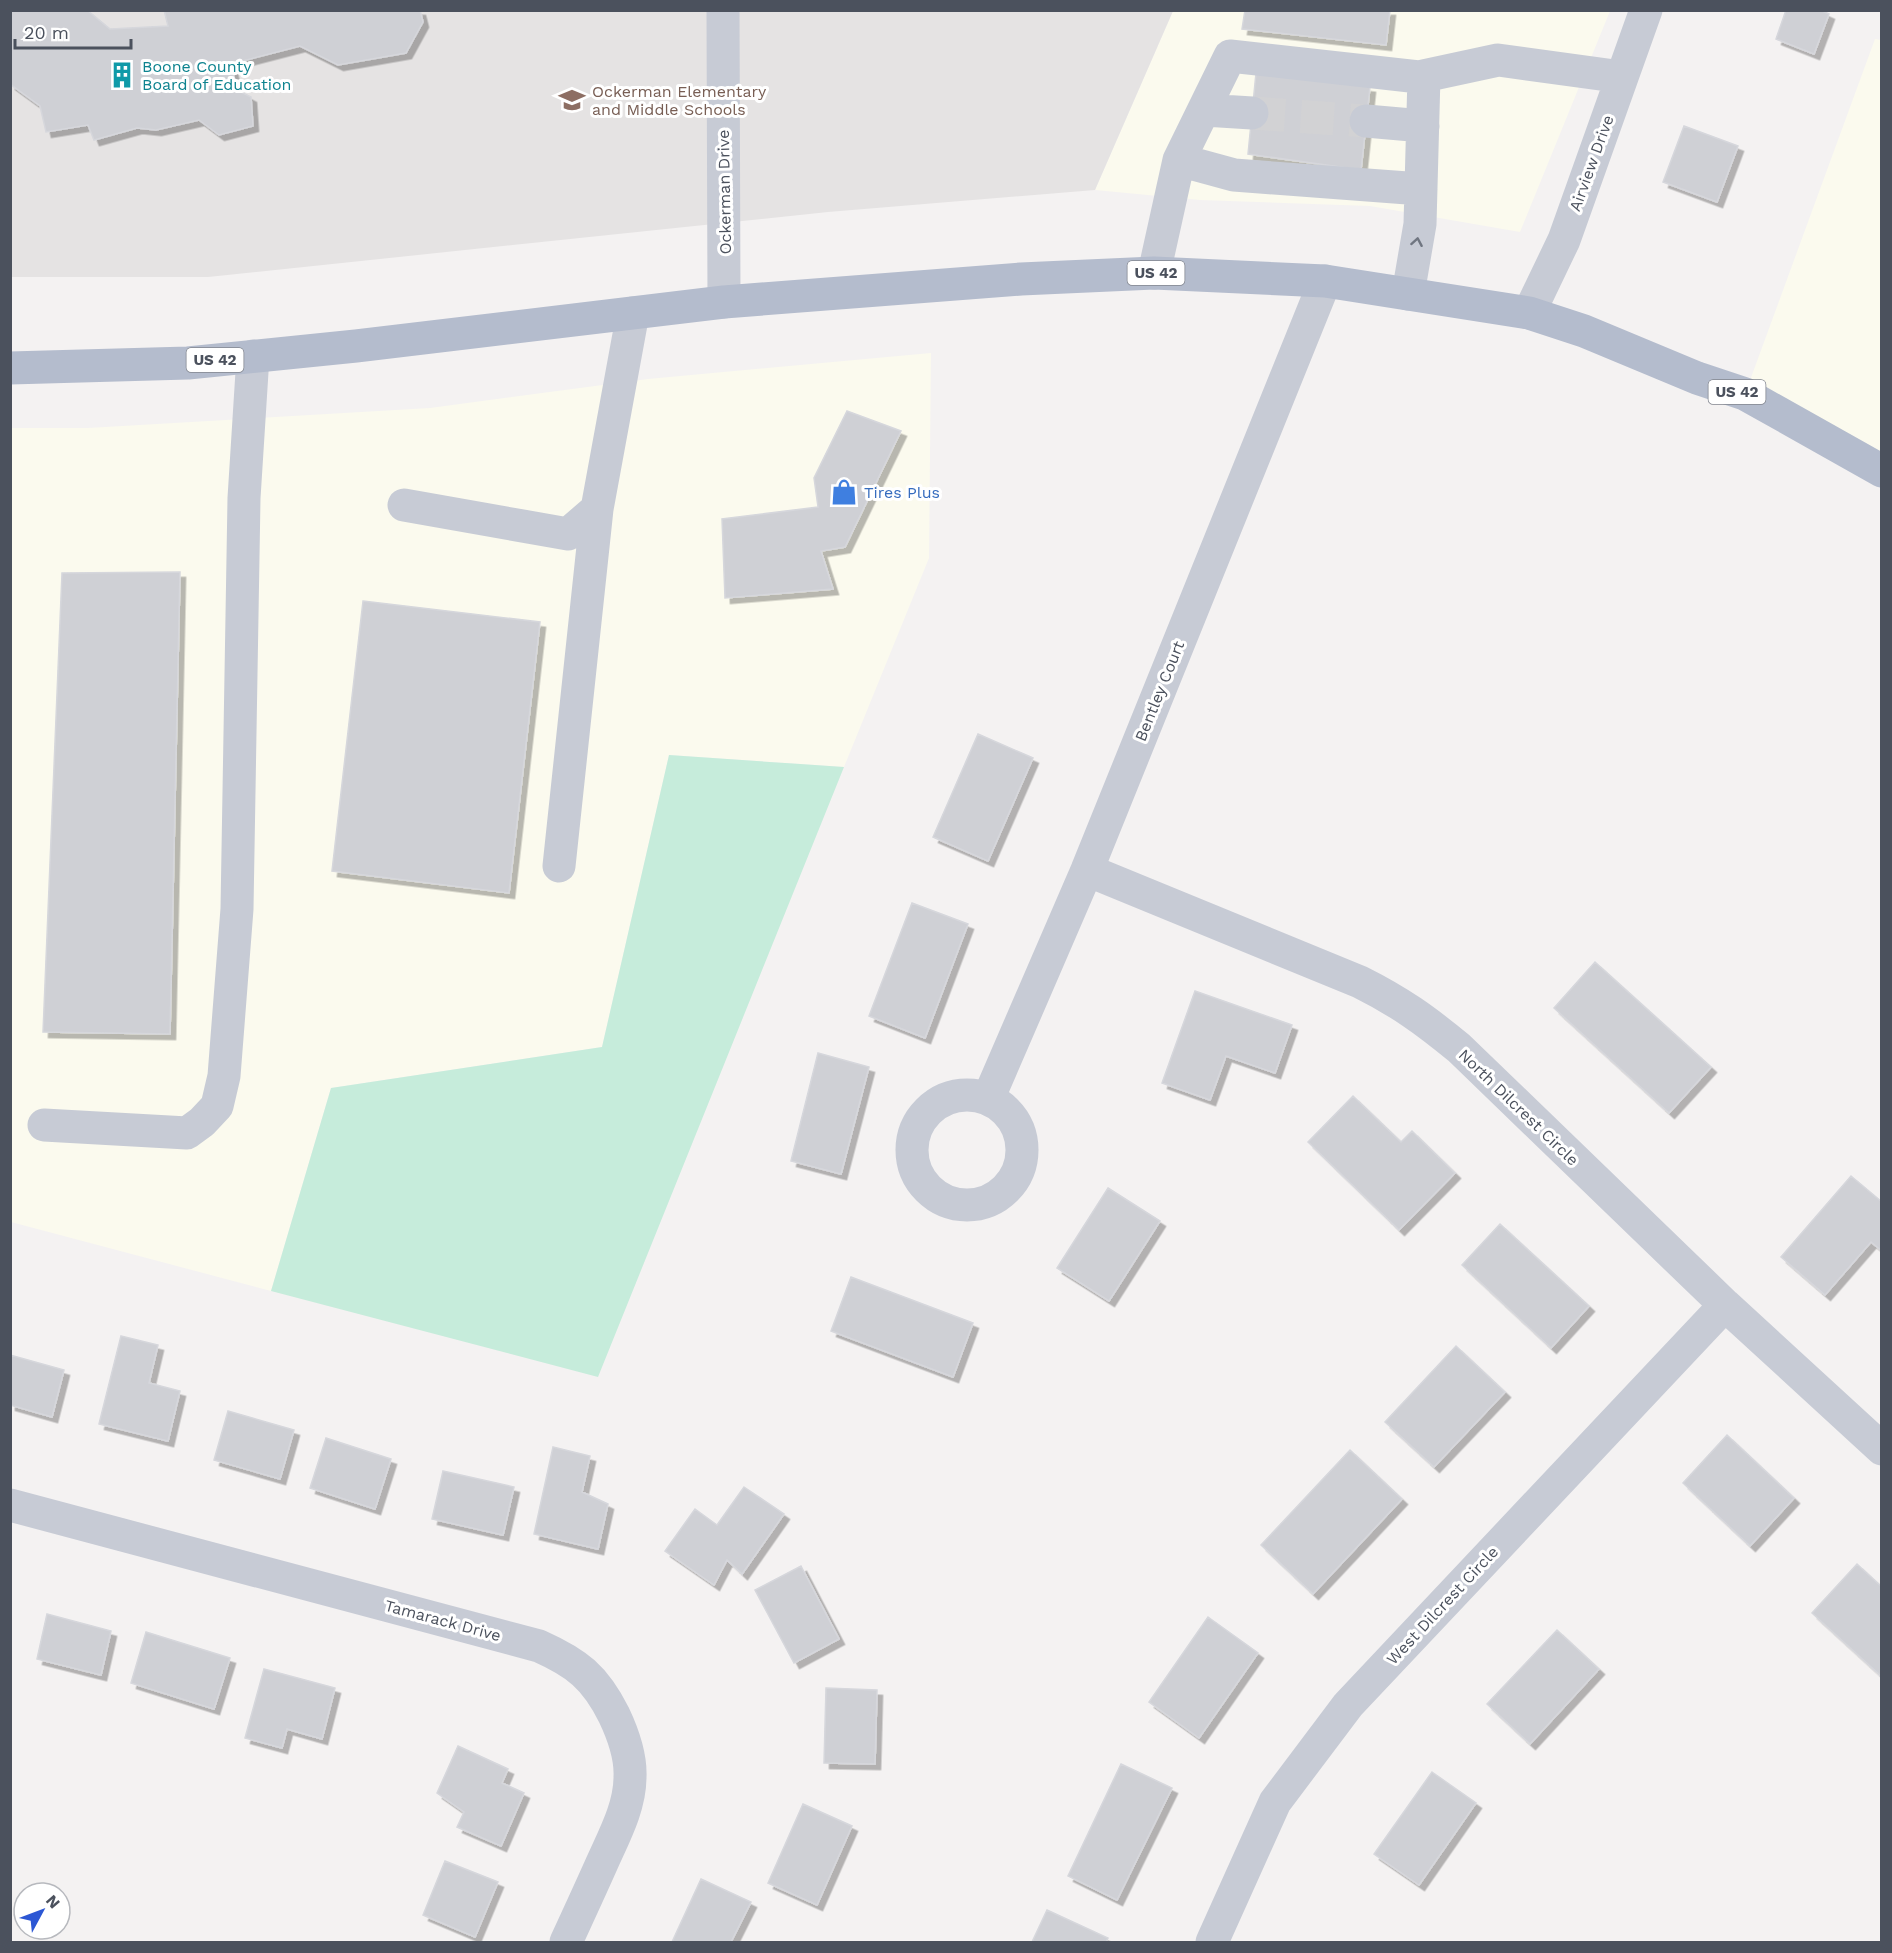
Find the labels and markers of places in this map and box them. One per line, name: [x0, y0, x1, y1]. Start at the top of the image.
place label: Boone County Board of Education: [142, 57, 291, 94]
building icon: Boone County Board of Education: [107, 60, 137, 90]
place label: Ockerman Elementary and Middle Schools: [592, 82, 767, 119]
school or university icon: Ockerman Elementary and Middle Schools: [557, 85, 587, 115]
shop icon: Tires Plus: [829, 477, 859, 507]
place label: Tires Plus: [864, 483, 940, 502]

